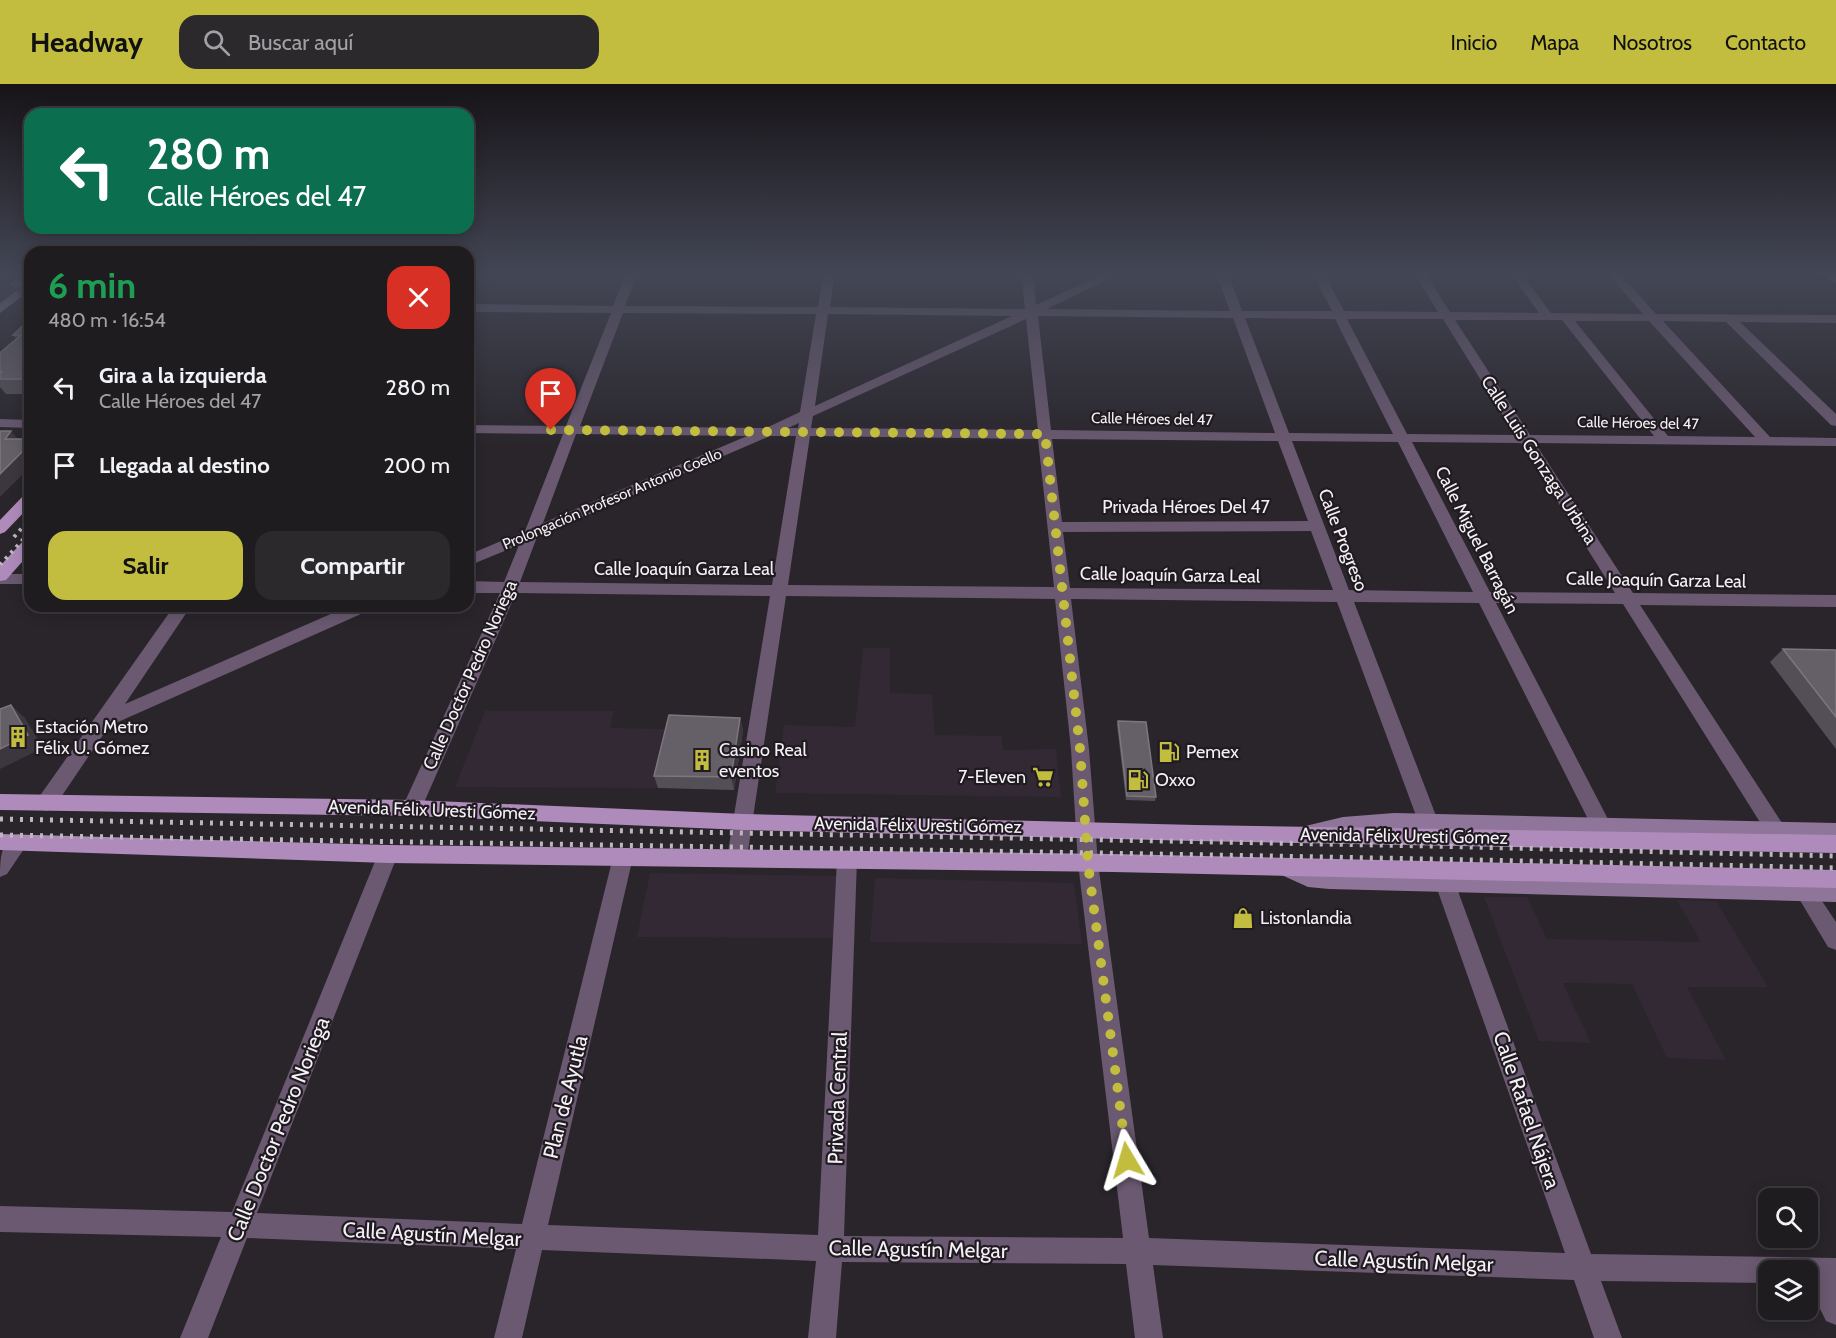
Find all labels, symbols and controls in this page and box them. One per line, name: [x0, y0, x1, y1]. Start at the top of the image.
search box: [179, 15, 599, 69]
text: Headway: [30, 25, 143, 59]
icon: search: [200, 26, 233, 59]
text: Buscar aquí: [248, 29, 353, 56]
text: Inicio: [1450, 30, 1497, 55]
text: Mapa: [1530, 30, 1579, 55]
text: Nosotros: [1612, 30, 1692, 55]
text: Contacto: [1725, 30, 1806, 55]
text: 280 m: [147, 128, 270, 180]
icon: left: [48, 132, 126, 210]
text: Calle Héroes del 47: [147, 180, 366, 213]
text: 6 min: [48, 263, 136, 307]
button: close: [387, 266, 450, 329]
text: 480 m · 16:54: [48, 308, 166, 332]
text: Gira a la izquierda: [99, 362, 267, 389]
pin: [525, 368, 576, 430]
icon: left: [48, 371, 81, 404]
street label: Calle Luis Gonzaga Urbina: [1476, 372, 1602, 549]
text: 280 m: [386, 374, 450, 401]
icon: arrive: [534, 377, 567, 410]
text: Calle Héroes del 47: [99, 389, 261, 413]
street label: Calle Héroes del 47: [1091, 409, 1213, 429]
street label: Calle Héroes del 47: [1577, 413, 1699, 433]
street label: Prolongación Profesor Antonio Coello: [500, 445, 724, 553]
icon: arrive: [48, 449, 81, 482]
text: Llegada al destino: [99, 452, 270, 479]
text: 200 m: [384, 452, 450, 479]
street label: Calle Miguel Barragán: [1430, 463, 1524, 617]
street label: Calle Progreso: [1313, 486, 1373, 594]
street label: Privada Héroes Del 47: [1102, 496, 1270, 518]
button: Salir: [48, 531, 243, 600]
button: Compartir: [255, 531, 450, 600]
street label: Calle Joaquín Garza Leal: [594, 558, 775, 580]
street label: Calle Joaquín Garza Leal: [1080, 562, 1261, 588]
street label: Calle Joaquín Garza Leal: [1566, 567, 1747, 593]
street label: Calle Doctor Pedro Noriega: [418, 576, 522, 773]
place label: Estación Metro Félix U. Gómez: [35, 716, 150, 759]
building icon: Estación Metro Félix U. Gómez: [6, 725, 30, 749]
place label: Casino Real eventos: [719, 739, 807, 782]
fuel station icon: Pemex: [1157, 740, 1181, 764]
place label: Pemex: [1186, 741, 1239, 763]
building icon: Casino Real eventos: [690, 748, 714, 772]
supermarket icon: 7-Eleven: [1031, 765, 1055, 789]
place label: 7-Eleven: [958, 766, 1026, 788]
fuel station icon: Oxxo: [1126, 768, 1150, 792]
place label: Oxxo: [1155, 769, 1195, 791]
street label: Avenida Félix Uresti Gómez: [328, 795, 537, 825]
street label: Avenida Félix Uresti Gómez: [814, 812, 1022, 838]
street label: Avenida Félix Uresti Gómez: [1300, 823, 1508, 849]
shop icon: Listonlandia: [1231, 906, 1255, 930]
place label: Listonlandia: [1260, 907, 1352, 929]
street label: Calle Doctor Pedro Noriega: [222, 1013, 334, 1245]
street label: Calle Rafael Nájera: [1487, 1028, 1566, 1192]
street label: Privada Central: [822, 1031, 852, 1165]
street label: Plan de Ayutla: [538, 1033, 592, 1161]
position arrow: [1095, 1128, 1159, 1192]
map controls: [1758, 1188, 1818, 1320]
button: search: [1758, 1188, 1818, 1248]
street label: Calle Agustín Melgar: [342, 1217, 522, 1251]
street label: Calle Agustín Melgar: [828, 1235, 1008, 1263]
street label: Calle Agustín Melgar: [1314, 1245, 1494, 1277]
button: layers: [1758, 1260, 1818, 1320]

